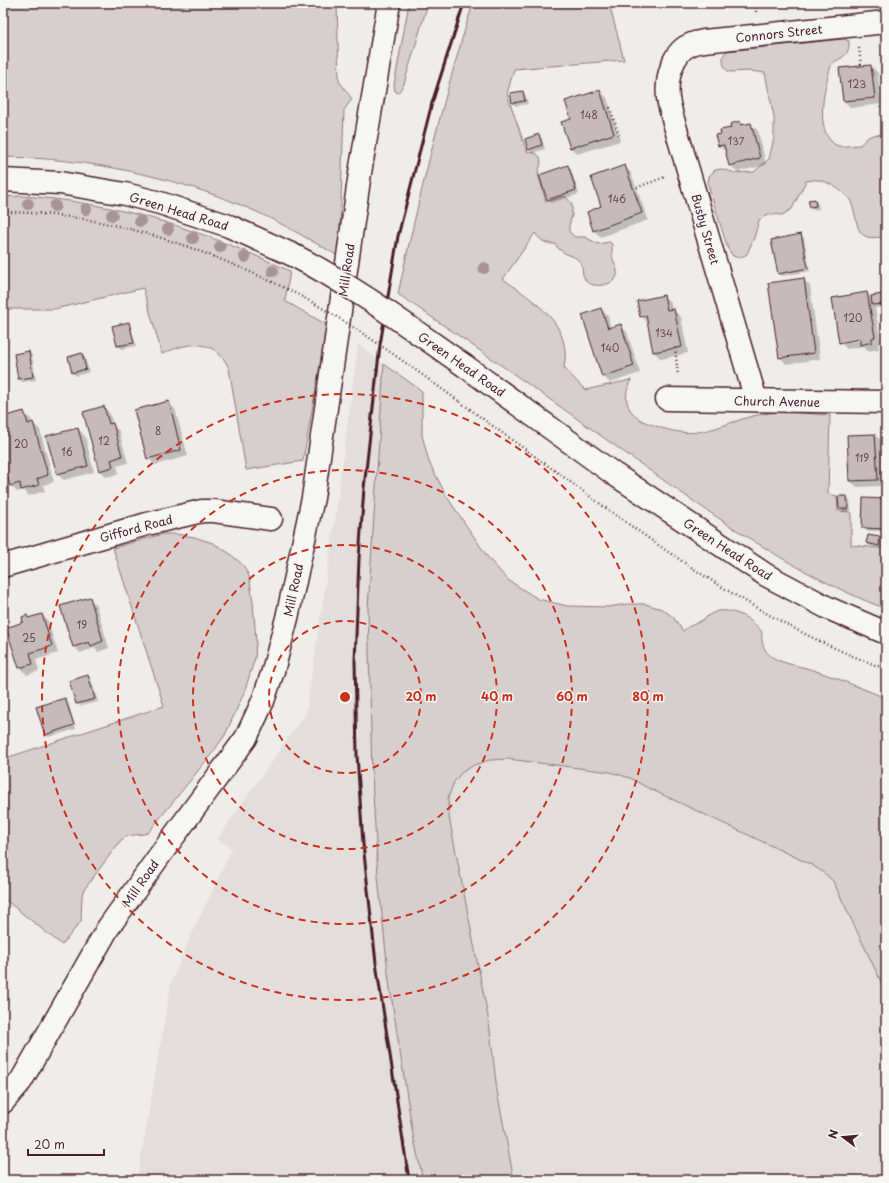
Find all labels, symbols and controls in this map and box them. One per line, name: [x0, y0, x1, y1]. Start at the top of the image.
street label: Connors Street: [735, 19, 824, 47]
house number: 123: [848, 76, 866, 91]
house number: 148: [580, 107, 598, 122]
house number: 137: [728, 133, 745, 148]
street label: Green Head Road: [127, 187, 231, 235]
house number: 146: [608, 191, 626, 206]
street label: Busby Street: [687, 192, 725, 267]
street label: Mill Road: [333, 242, 359, 298]
house number: 120: [844, 310, 862, 325]
house number: 134: [655, 325, 673, 340]
street label: Green Head Road: [415, 327, 509, 401]
house number: 140: [601, 340, 619, 355]
street label: Church Avenue: [734, 391, 821, 411]
house number: 8: [155, 423, 161, 438]
house number: 12: [98, 433, 110, 448]
house number: 20: [14, 436, 28, 451]
house number: 16: [61, 444, 73, 459]
house number: 119: [855, 450, 869, 465]
street label: Gifford Road: [98, 510, 174, 546]
street label: Green Head Road: [680, 514, 776, 584]
street label: Mill Road: [279, 562, 307, 618]
house number: 19: [77, 617, 87, 632]
house number: 25: [22, 630, 36, 645]
text: 20 m: [405, 687, 437, 705]
text: 40 m: [481, 687, 513, 705]
text: 60 m: [556, 687, 588, 705]
text: 80 m: [632, 687, 664, 705]
centre of rings: [338, 690, 352, 704]
street label: Mill Road: [117, 856, 163, 910]
north arrow: [823, 1117, 863, 1157]
text: N: [824, 1127, 842, 1141]
scale bar: [28, 1131, 104, 1157]
text: 20 m: [34, 1135, 65, 1153]

